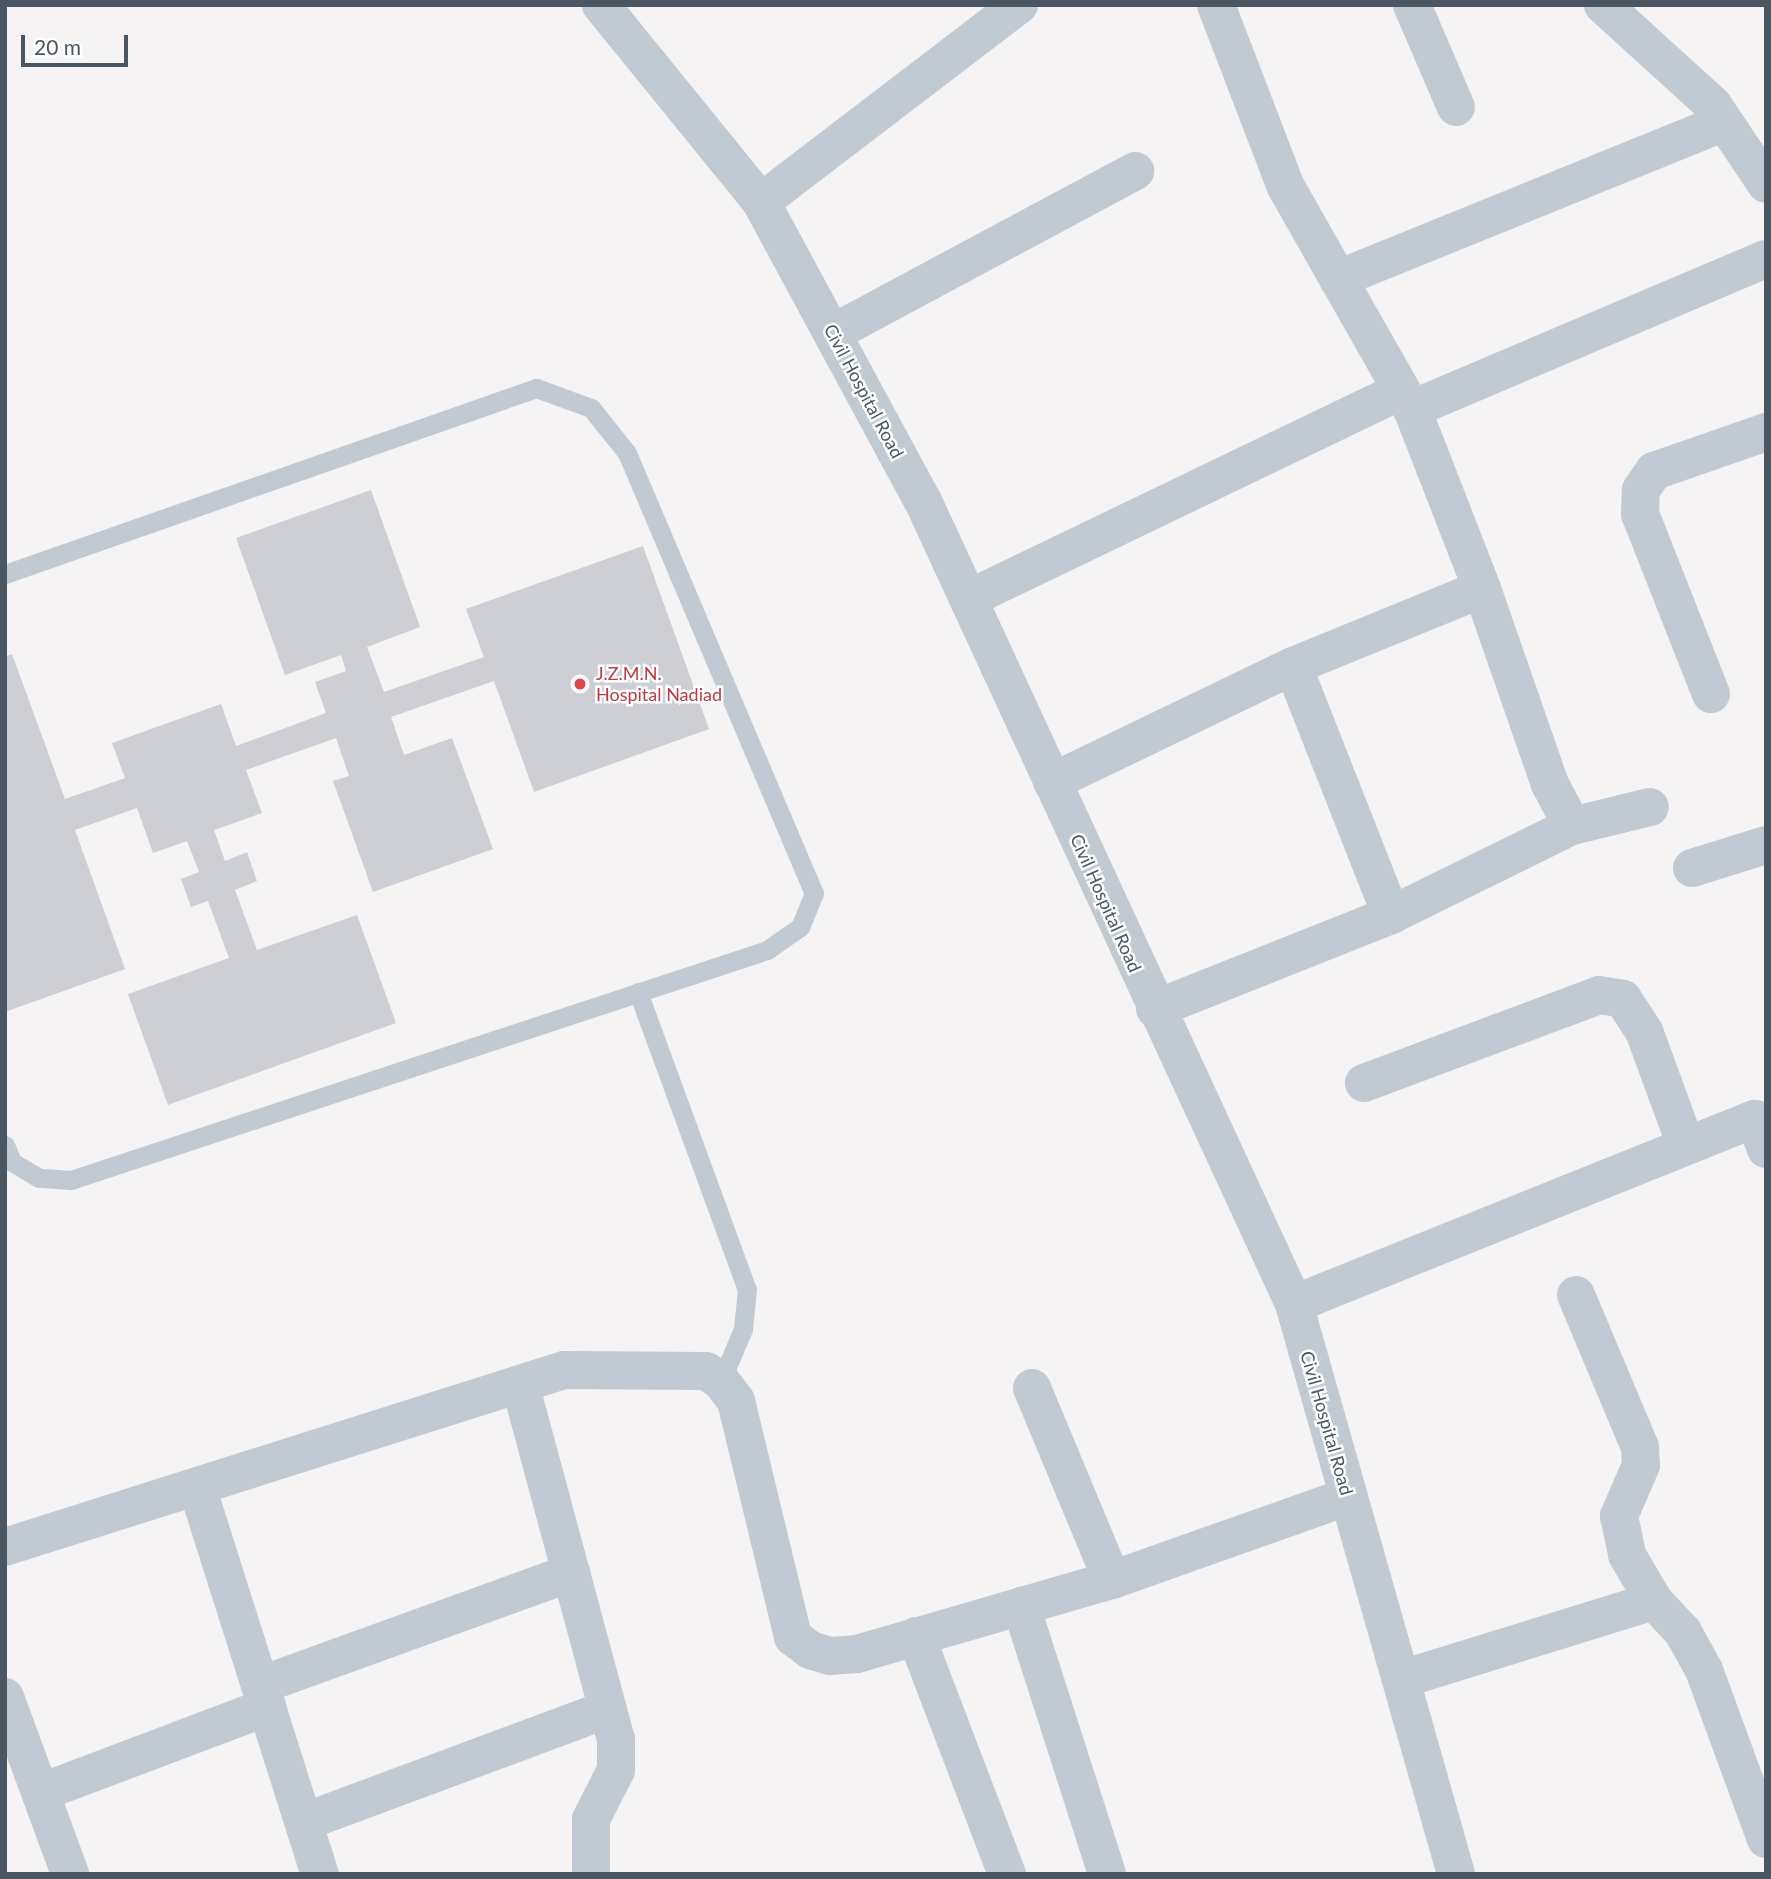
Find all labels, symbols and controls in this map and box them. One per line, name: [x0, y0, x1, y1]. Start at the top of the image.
scale bar: [24, 21, 131, 65]
text: 20 m: [34, 34, 81, 59]
street label: Civil Hospital Road: [820, 320, 908, 462]
place label: J.Z.M.N. Hospital Nadiad: [596, 663, 722, 706]
marker: J.Z.M.N. Hospital Nadiad: [570, 674, 590, 694]
street label: Civil Hospital Road: [1066, 831, 1146, 975]
street label: Civil Hospital Road: [1296, 1348, 1358, 1498]

